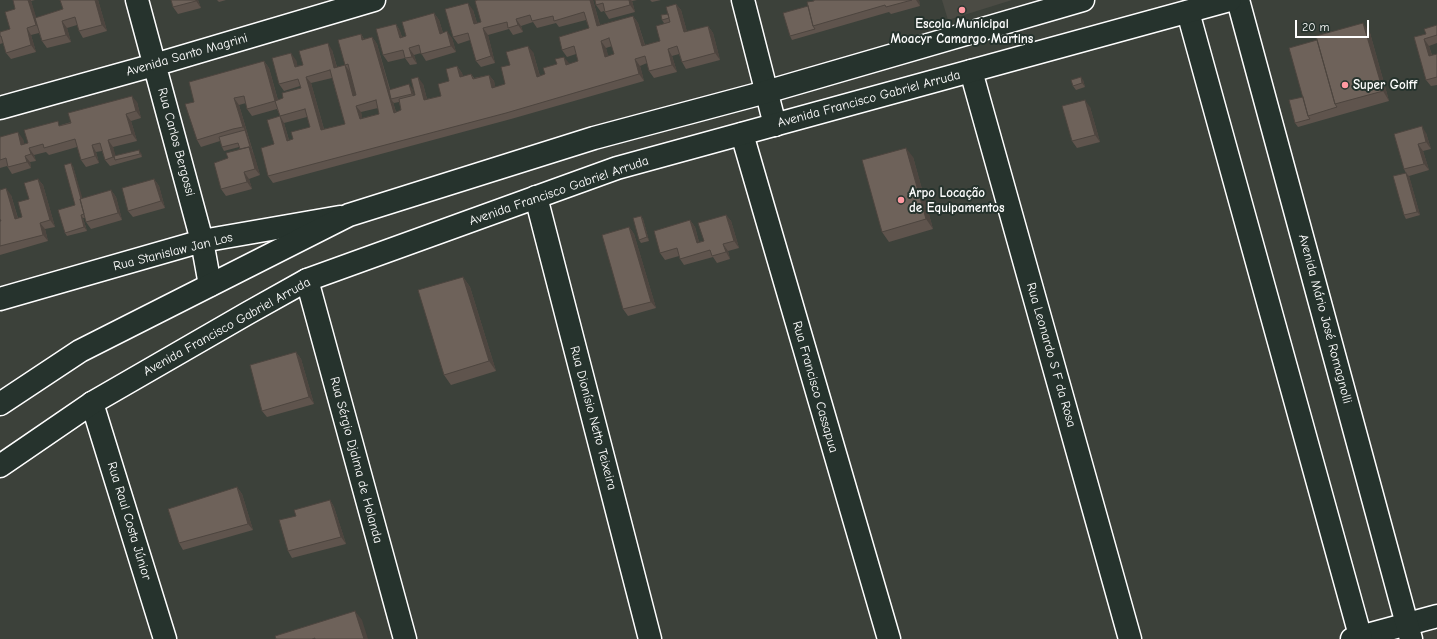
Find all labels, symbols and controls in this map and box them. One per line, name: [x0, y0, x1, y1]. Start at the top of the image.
marker: Escola Municipal Moacyr Camargo Martins: [957, 5, 967, 15]
scale bar: [1297, 12, 1371, 38]
place label: Escola Municipal Moacyr Camargo Martins: [891, 16, 1033, 47]
text: 20 m: [1302, 20, 1330, 34]
street label: Avenida Santo Magrini: [124, 30, 250, 80]
street label: Avenida Francisco Gabriel Arruda: [776, 67, 962, 131]
place label: Super Golff: [1353, 77, 1417, 93]
marker: Super Golff: [1340, 80, 1350, 90]
street label: Rua Carlos Bergossi: [154, 86, 198, 198]
street label: Avenida Francisco Gabriel Arruda: [467, 153, 651, 229]
place label: Arpo Locação de Equipamentos: [909, 185, 1004, 216]
marker: Arpo Locação de Equipamentos: [896, 195, 906, 205]
street label: Rua Stanislaw Jan Los: [112, 230, 234, 274]
street label: Avenida Mário José Romagnolli: [1295, 233, 1355, 405]
street label: Avenida Francisco Gabriel Arruda: [141, 274, 313, 380]
street label: Rua Leonardo S F da Rosa: [1023, 281, 1079, 429]
street label: Rua Francisco Cassapua: [789, 319, 841, 455]
street label: Rua Dionísio Netto Teixeira: [566, 344, 620, 492]
street label: Rua Sérgio Djalma de Holanda: [326, 375, 386, 545]
street label: Rua Raul Costa Júnior: [104, 460, 154, 582]

